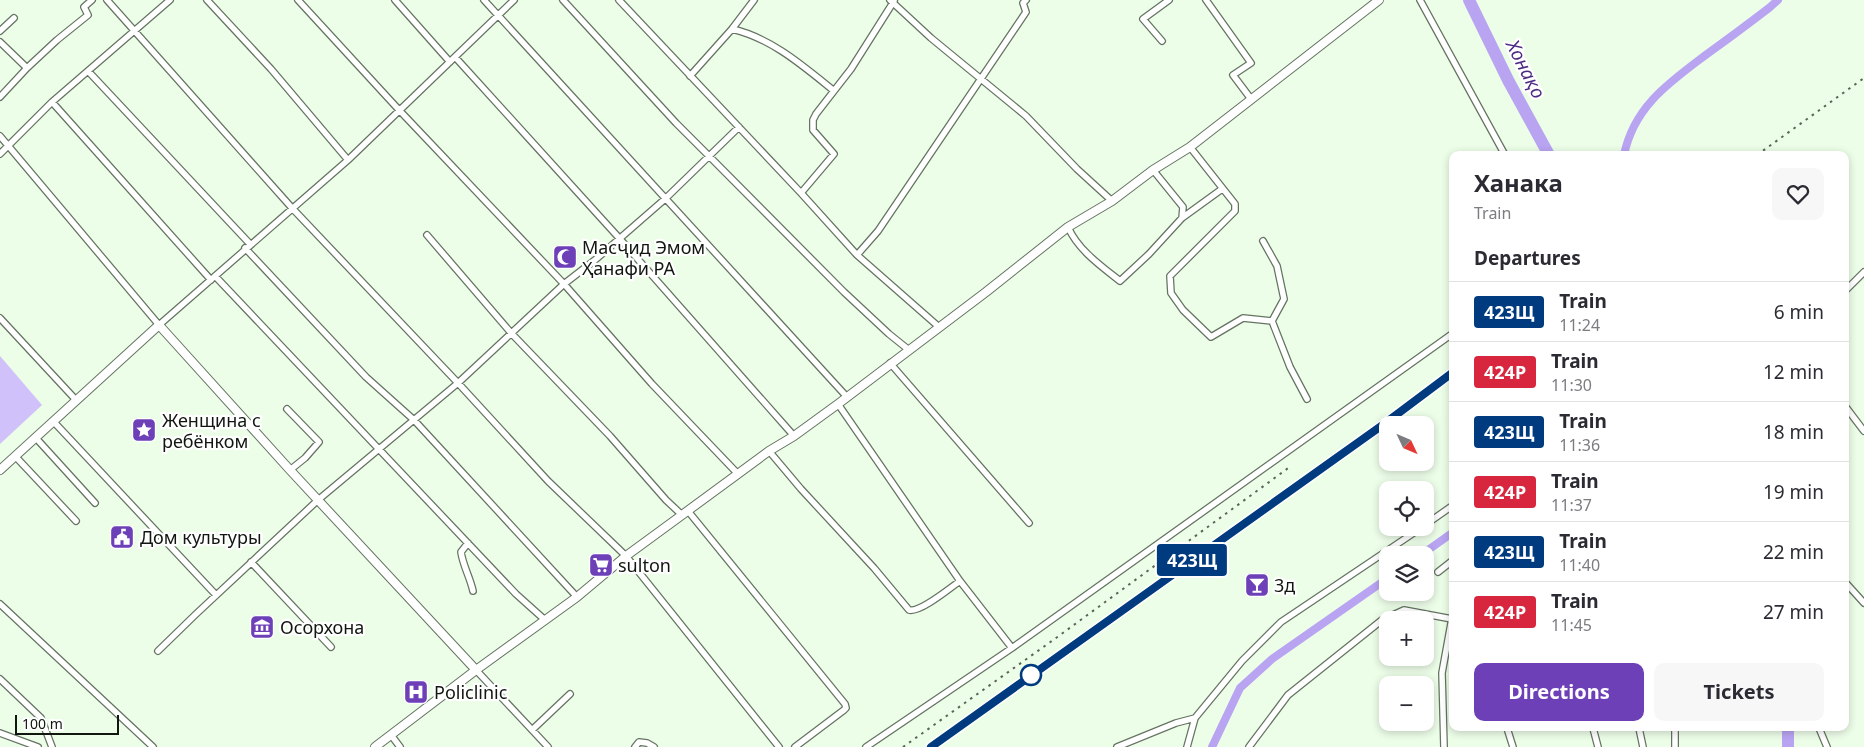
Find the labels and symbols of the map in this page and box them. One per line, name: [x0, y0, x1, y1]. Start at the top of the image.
water label: Хонақо: [1500, 34, 1552, 103]
place label: Масҷид Эмом Ҳанафи РА: [582, 235, 705, 280]
mosque icon: Масҷид Эмом Ҳанафи РА: [552, 244, 578, 270]
place label: Женщина с ребёнком: [162, 408, 261, 453]
north arrow: [1379, 416, 1434, 471]
place icon: Женщина с ребёнком: [131, 417, 157, 443]
public building icon: Дом культуры: [109, 524, 135, 550]
place label: Дом культуры: [140, 525, 262, 549]
line badge: 423Щ: [1157, 544, 1227, 576]
supermarket icon: sulton: [588, 552, 614, 578]
place label: sulton: [618, 553, 671, 577]
bar icon: 3д: [1244, 572, 1270, 598]
place label: 3д: [1274, 573, 1295, 597]
museum icon: Осорхона: [249, 614, 275, 640]
place label: Осорхона: [280, 615, 364, 639]
unlabelled marker: [1020, 664, 1042, 686]
hospital icon: Policlinic: [403, 679, 429, 705]
place label: Policlinic: [434, 680, 508, 704]
scale bar: [15, 712, 119, 735]

